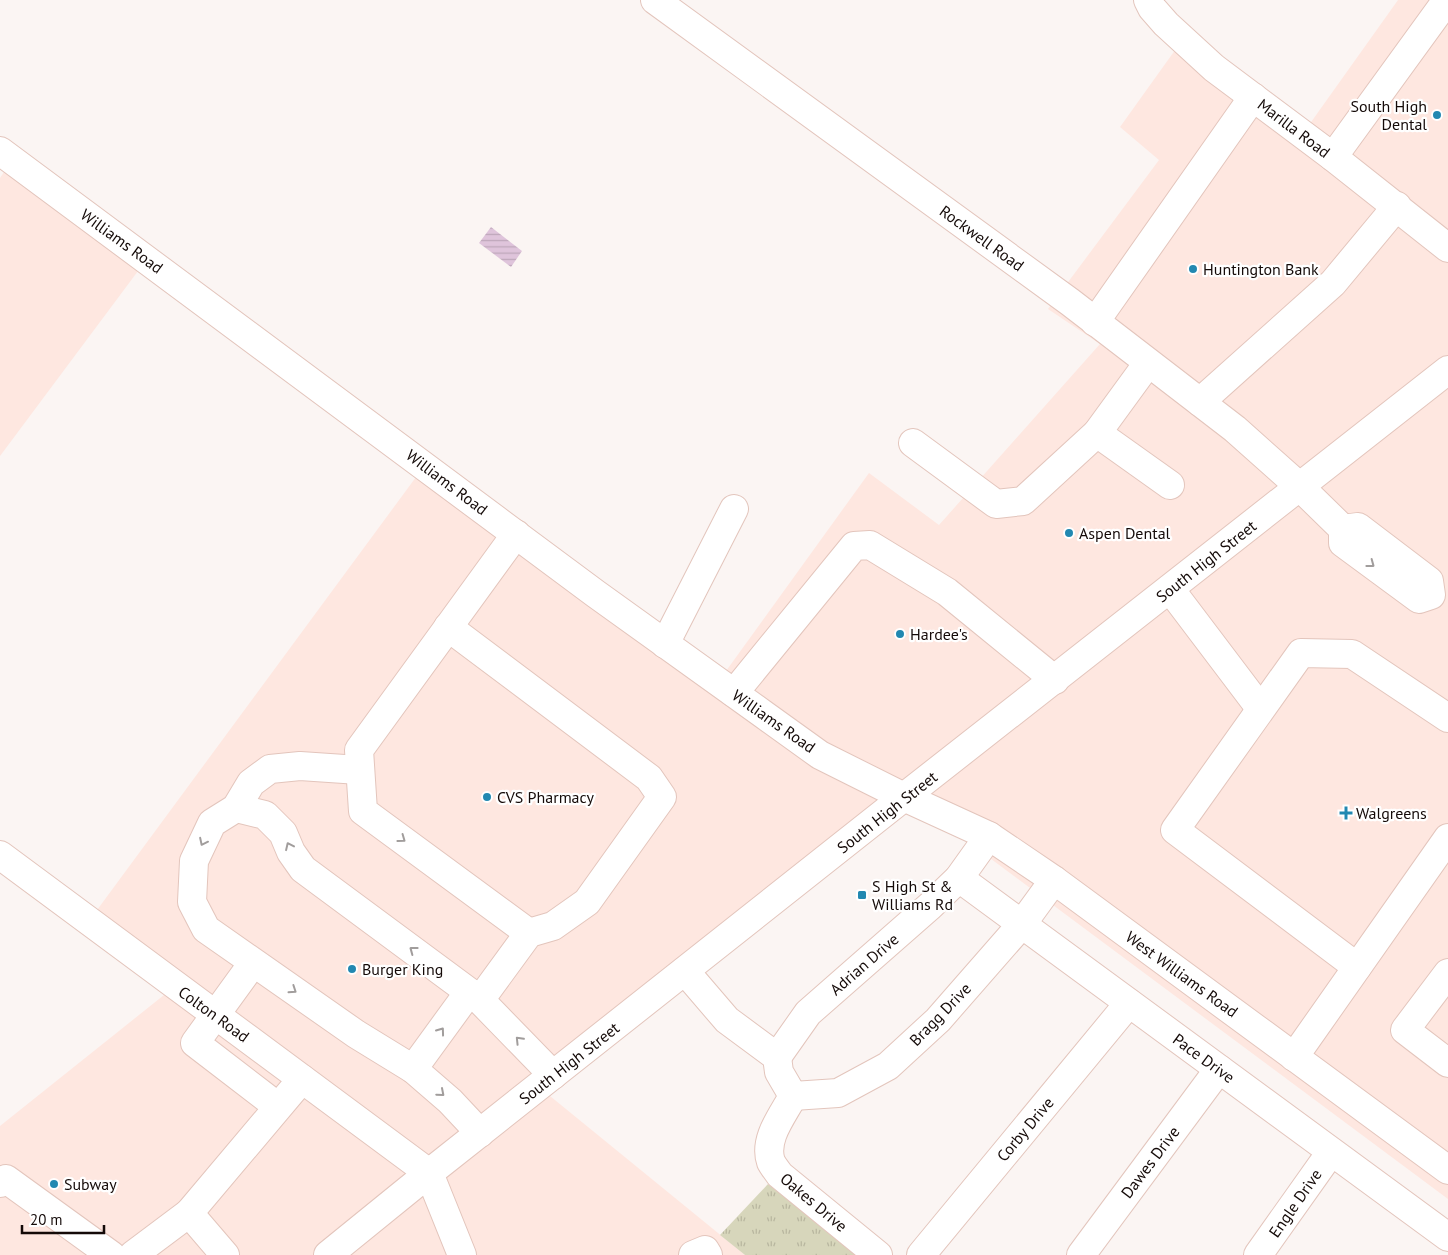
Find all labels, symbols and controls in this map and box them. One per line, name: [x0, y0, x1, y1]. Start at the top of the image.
street label: Marilla Road: [1254, 94, 1334, 162]
place label: South High Dental: [1350, 96, 1427, 134]
marker: South High Dental: [1431, 109, 1443, 121]
street label: Rockwell Road: [936, 201, 1028, 275]
street label: Williams Road: [77, 204, 167, 278]
place label: Huntington Bank: [1203, 259, 1319, 279]
marker: Huntington Bank: [1187, 263, 1199, 275]
street label: Williams Road: [402, 445, 492, 519]
street label: South High Street: [1152, 515, 1261, 606]
place label: Aspen Dental: [1079, 523, 1171, 543]
marker: Aspen Dental: [1063, 527, 1075, 539]
one-way arrow: [1365, 558, 1375, 567]
place label: Hardee's: [910, 624, 968, 644]
marker: Hardee's: [894, 628, 906, 640]
street label: Williams Road: [729, 685, 819, 757]
street label: South High Street: [833, 766, 942, 857]
place label: CVS Pharmacy: [497, 787, 595, 807]
marker: CVS Pharmacy: [481, 791, 493, 803]
place label: Walgreens: [1356, 803, 1427, 823]
marker: Walgreens: [1340, 807, 1352, 819]
one-way arrow: [396, 834, 405, 842]
one-way arrow: [199, 836, 209, 845]
one-way arrow: [285, 842, 296, 851]
place label: S High St & Williams Rd: [872, 876, 953, 914]
marker: S High St & Williams Rd: [856, 889, 868, 901]
street label: West Williams Road: [1122, 927, 1242, 1021]
street label: Adrian Drive: [826, 929, 902, 999]
one-way arrow: [410, 947, 419, 955]
place label: Burger King: [362, 959, 443, 979]
marker: Burger King: [346, 963, 358, 975]
street label: Bragg Drive: [905, 978, 975, 1050]
street label: Colton Road: [175, 982, 253, 1046]
one-way arrow: [288, 984, 297, 993]
street label: South High Street: [515, 1017, 624, 1108]
one-way arrow: [435, 1027, 445, 1036]
street label: Pace Drive: [1169, 1029, 1239, 1087]
one-way arrow: [516, 1037, 525, 1046]
one-way arrow: [435, 1088, 444, 1097]
street label: Corby Drive: [992, 1093, 1058, 1165]
street label: Dawes Drive: [1116, 1122, 1184, 1202]
street label: Engle Drive: [1264, 1165, 1326, 1241]
street label: Oakes Drive: [776, 1168, 852, 1236]
place label: Subway: [64, 1174, 117, 1194]
marker: Subway: [48, 1178, 60, 1190]
scale bar: [22, 1202, 105, 1234]
text: 20 m: [30, 1210, 63, 1229]

